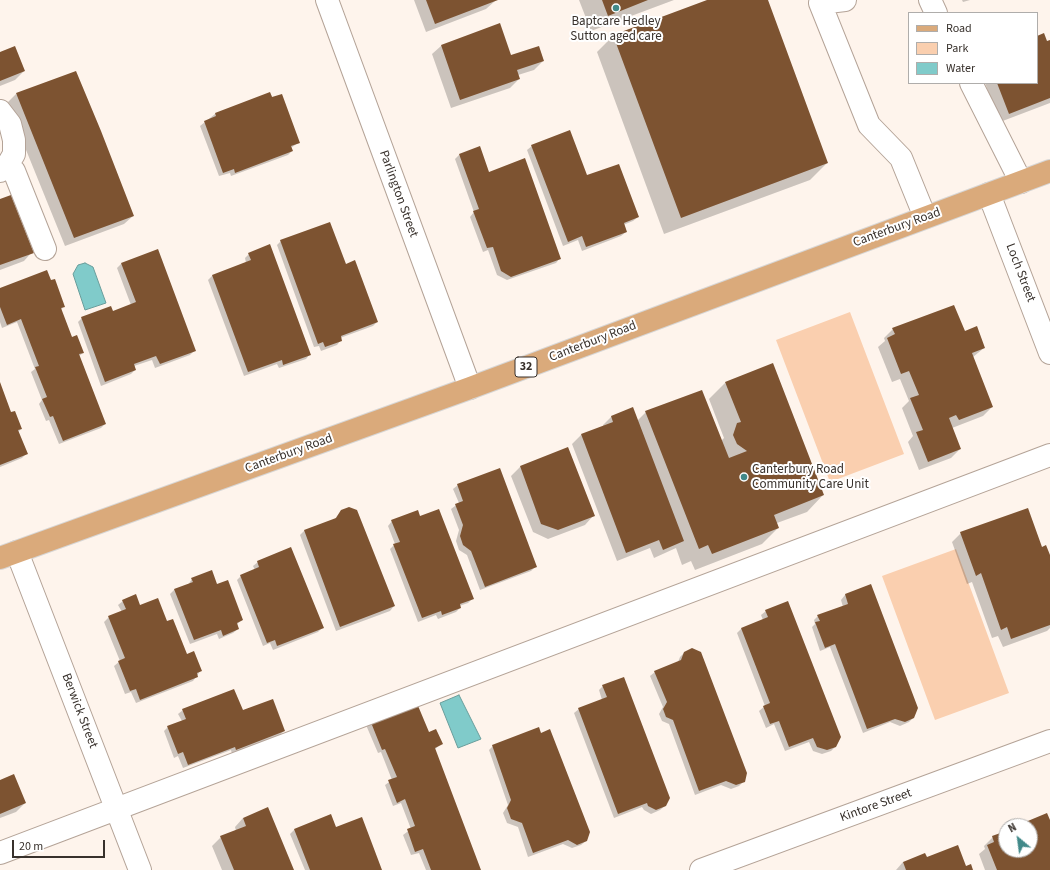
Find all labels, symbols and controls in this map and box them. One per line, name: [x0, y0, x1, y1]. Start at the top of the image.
marker: Baptcare Hedley Sutton aged care: [611, 3, 621, 13]
legend: [908, 12, 1038, 84]
place label: Baptcare Hedley Sutton aged care: [570, 14, 662, 45]
text: Road: [946, 20, 972, 37]
text: Park: [946, 40, 968, 57]
text: Water: [946, 60, 975, 77]
street label: Parlington Street: [375, 148, 421, 240]
street label: Canterbury Road: [851, 205, 943, 251]
street label: Loch Street: [1002, 242, 1038, 304]
street label: Canterbury Road: [547, 318, 639, 366]
road number: 32: [515, 357, 537, 377]
street label: Canterbury Road: [243, 431, 335, 477]
place label: Canterbury Road Community Care Unit: [752, 462, 869, 493]
marker: Canterbury Road Community Care Unit: [739, 472, 749, 482]
street label: Berwick Street: [58, 671, 100, 751]
street label: Kintore Street: [838, 786, 914, 826]
north arrow: [998, 818, 1038, 858]
text: N: [1006, 820, 1019, 836]
scale bar: [14, 832, 107, 858]
text: 20 m: [19, 838, 43, 855]

